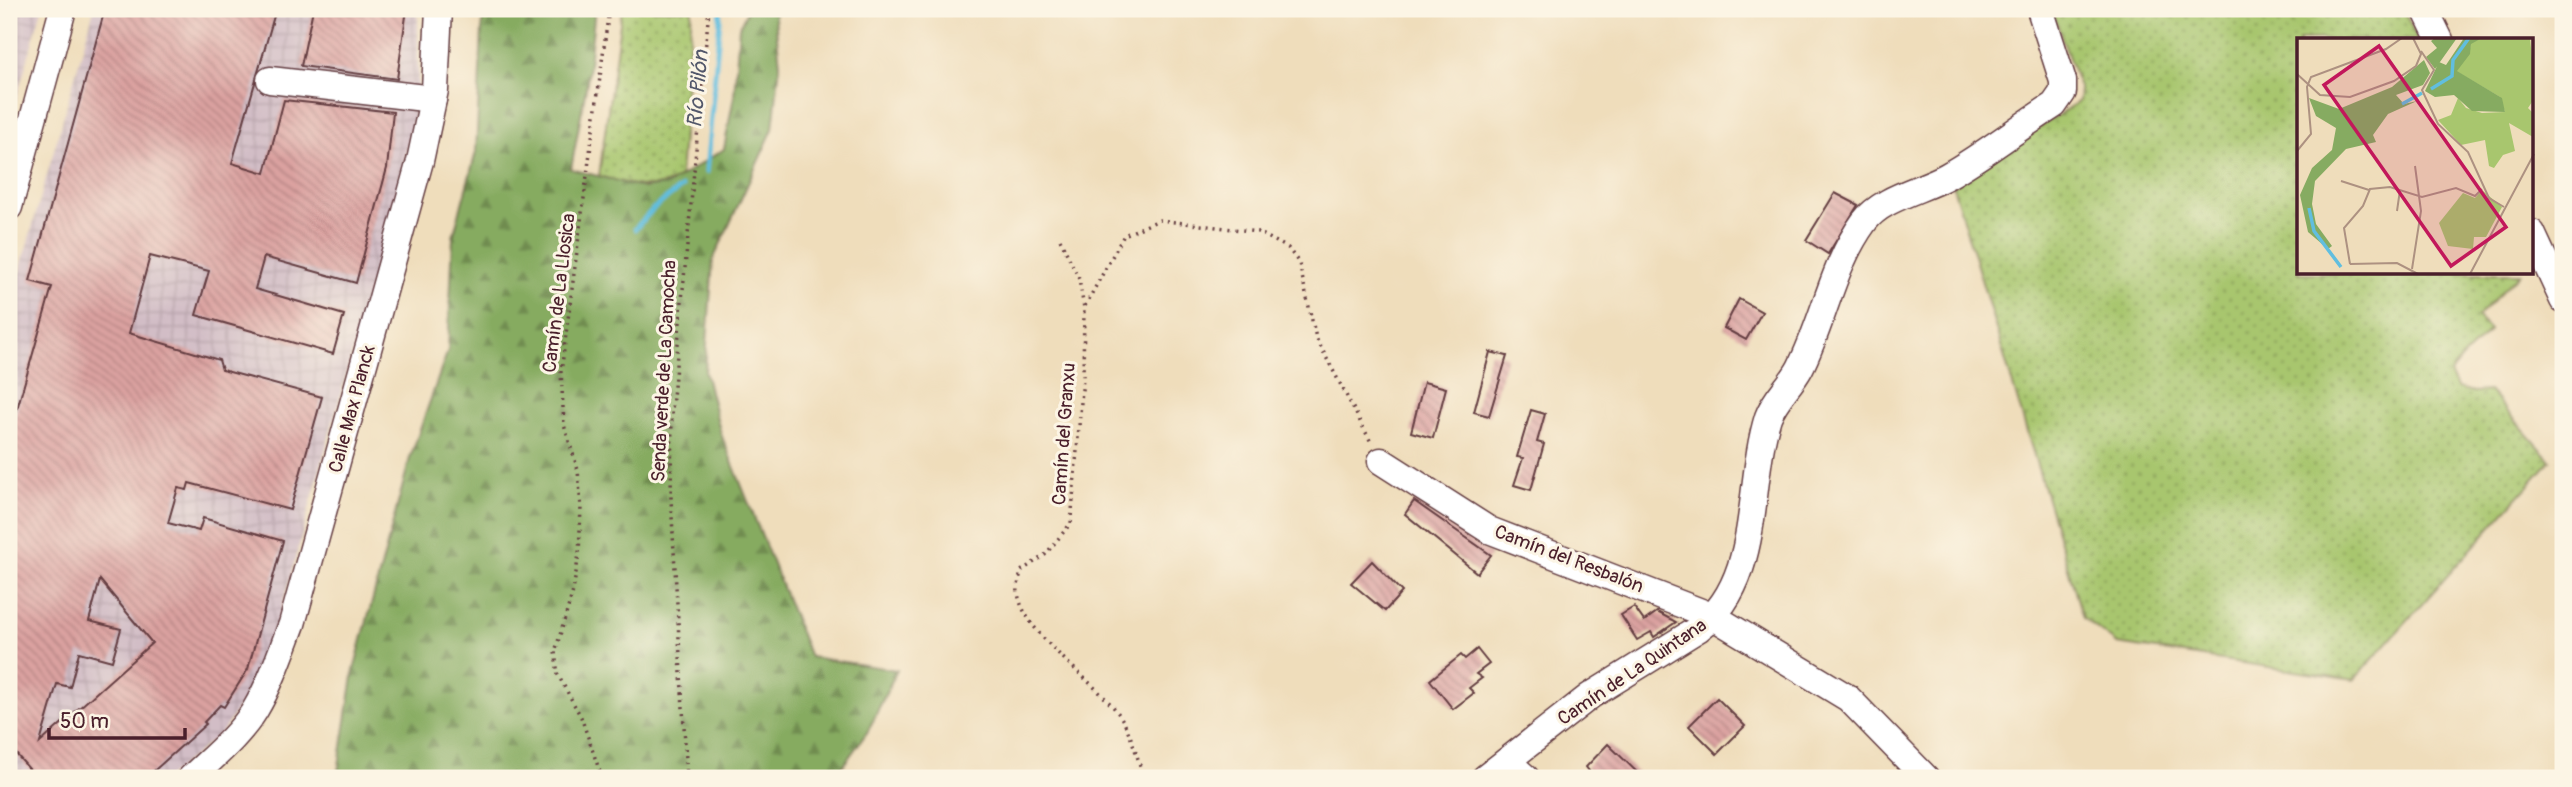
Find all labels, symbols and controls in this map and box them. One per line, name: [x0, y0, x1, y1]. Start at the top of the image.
inset map: [2297, 38, 2534, 275]
water label: Río Pilón: [681, 48, 715, 129]
street label: Camín de La Llosica: [537, 212, 581, 374]
street label: Senda verde de La Camocha: [646, 259, 682, 483]
street label: Calle Max Planck: [323, 343, 381, 475]
street label: Camín del Granxu: [1047, 362, 1081, 506]
street label: Camín del Resbalón: [1491, 520, 1647, 598]
street label: Camín de La Quintana: [1553, 613, 1711, 731]
scale bar: [49, 696, 186, 740]
text: 50 m: [60, 708, 109, 735]

